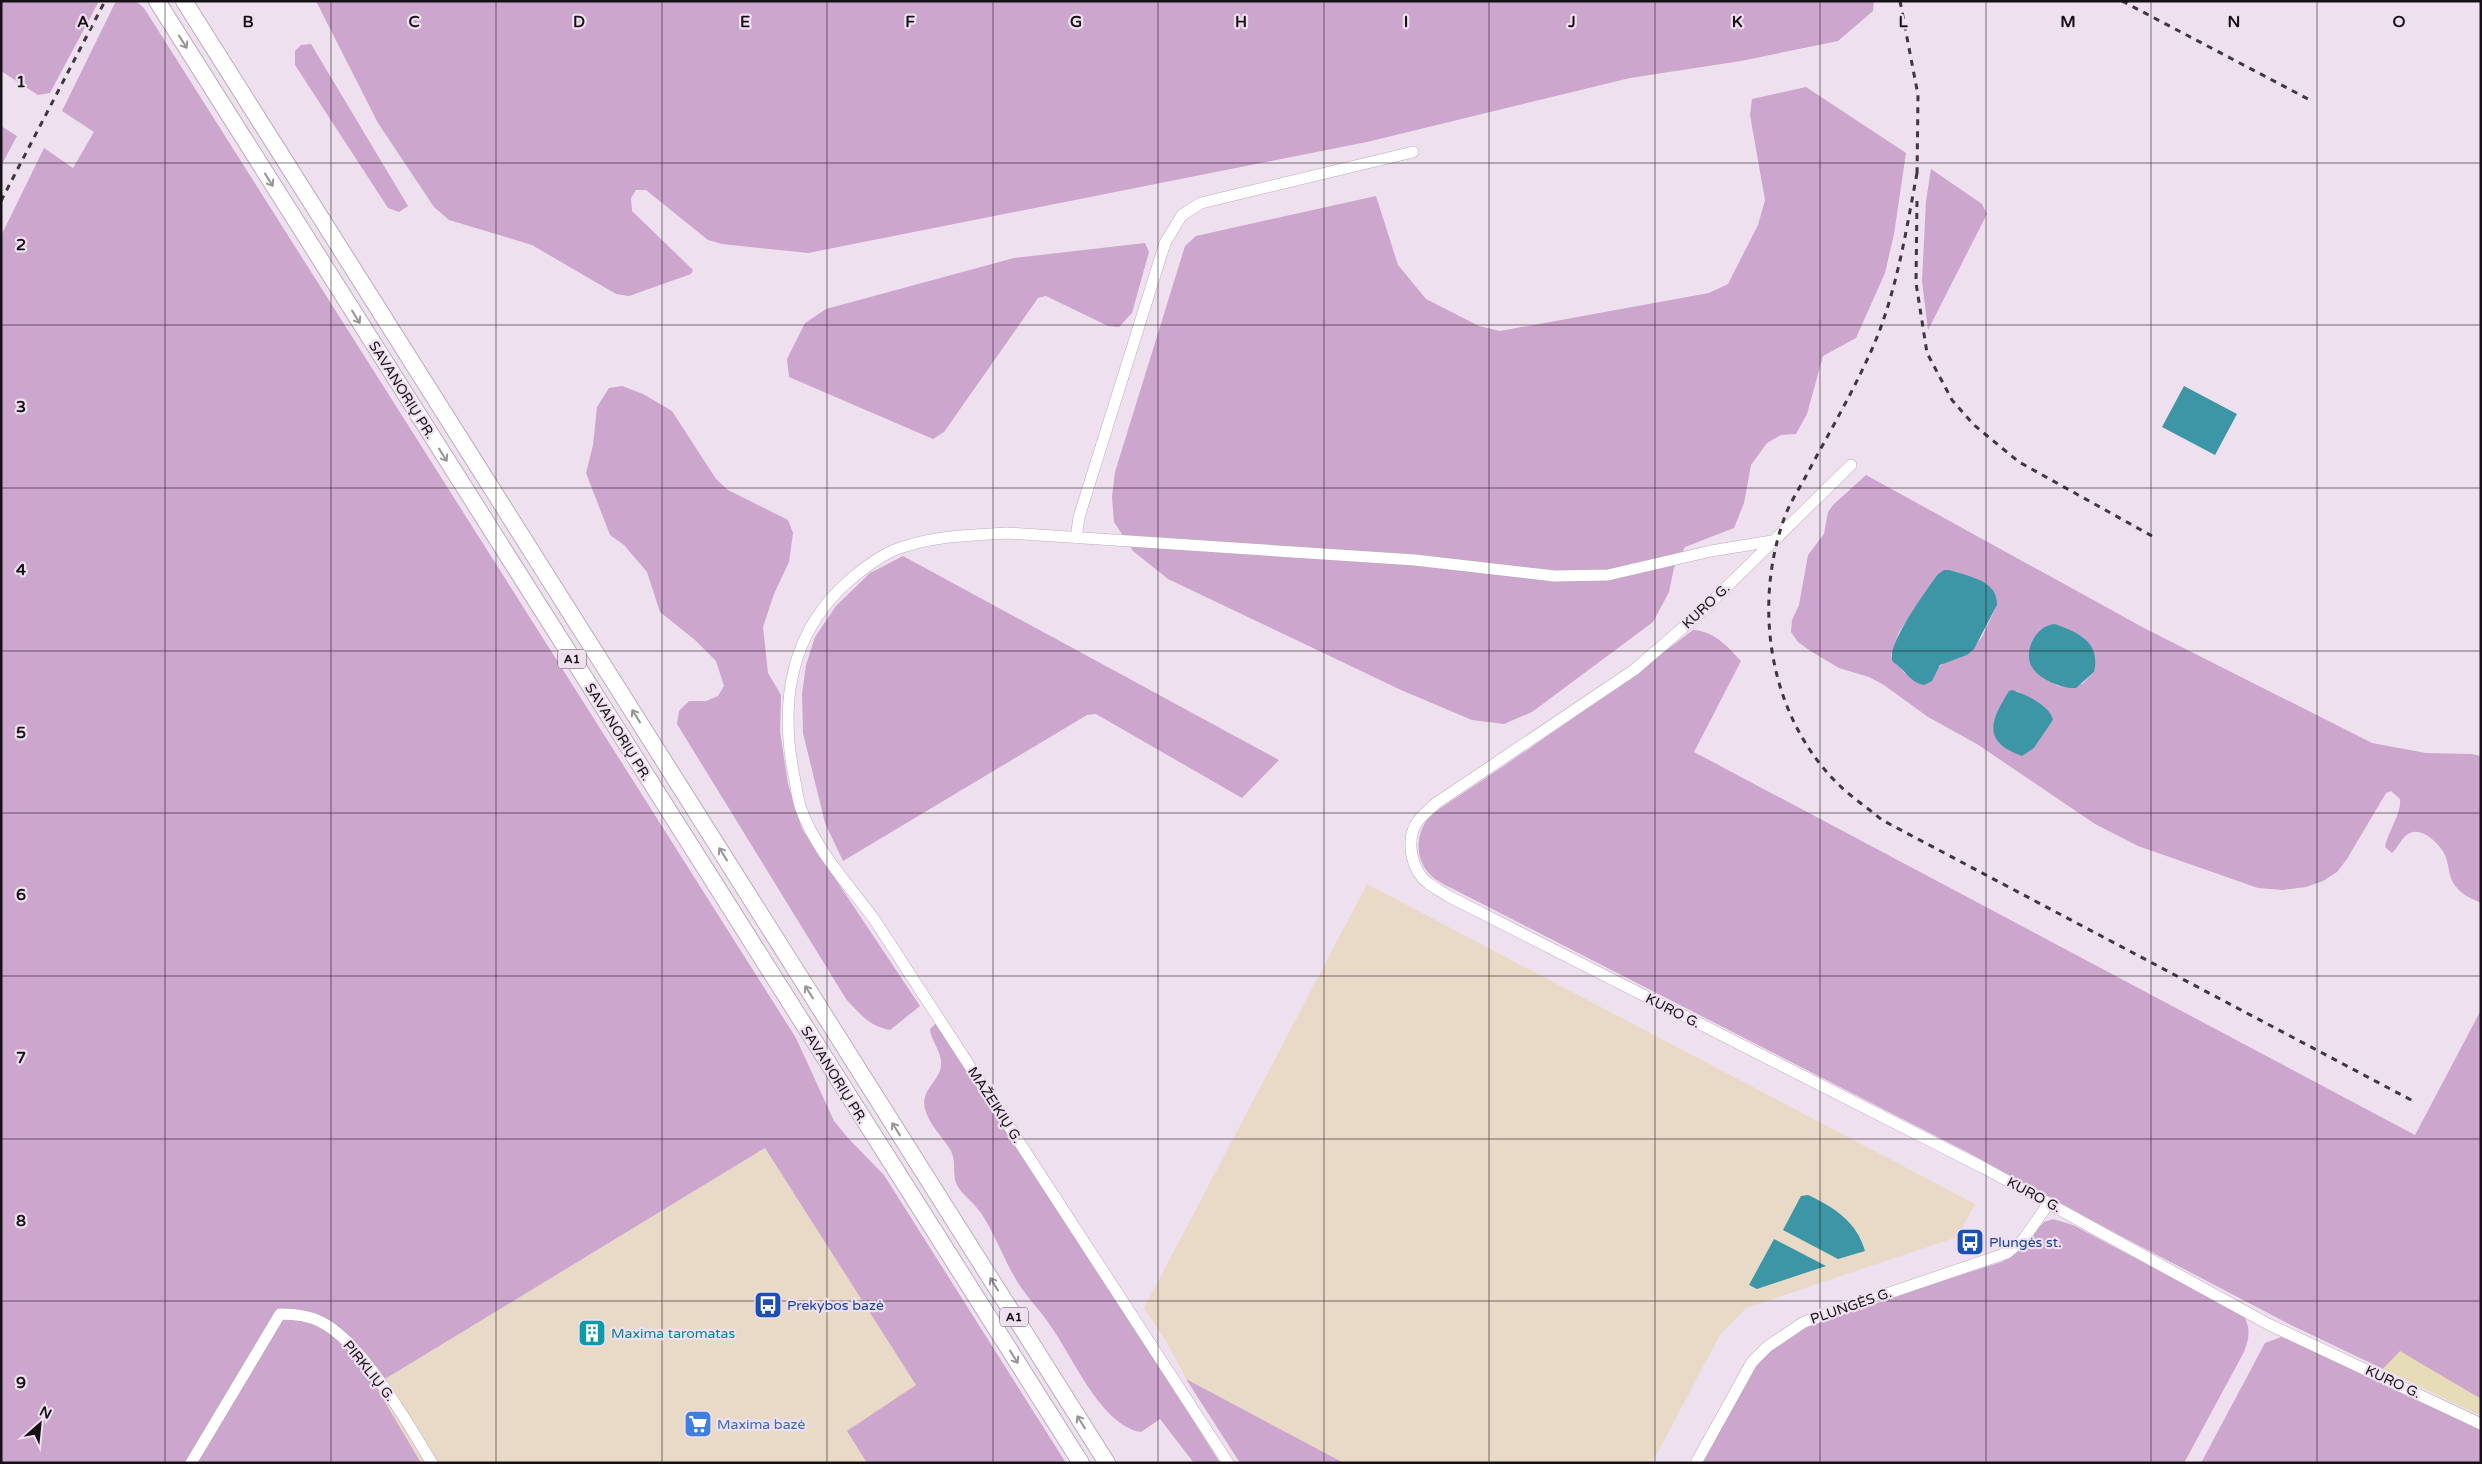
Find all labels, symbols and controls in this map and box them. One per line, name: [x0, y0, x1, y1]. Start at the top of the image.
text: A: [77, 12, 89, 32]
text: B: [242, 12, 254, 32]
text: C: [408, 12, 420, 32]
text: D: [573, 12, 585, 32]
text: E: [740, 12, 750, 32]
text: F: [905, 12, 915, 32]
text: G: [1070, 12, 1082, 32]
text: H: [1235, 12, 1247, 32]
text: I: [1404, 12, 1408, 32]
text: J: [1567, 12, 1576, 32]
text: K: [1732, 12, 1743, 32]
text: L: [1898, 12, 1908, 32]
text: M: [2060, 12, 2076, 32]
text: N: [2228, 12, 2240, 32]
text: O: [2393, 12, 2406, 32]
one-way arrow: [178, 35, 188, 49]
text: 1: [16, 72, 26, 92]
one-way arrow: [265, 172, 275, 186]
text: 2: [16, 235, 26, 255]
one-way arrow: [351, 310, 361, 324]
street label: SAVANORIŲ PR.: [365, 338, 439, 442]
text: 3: [16, 397, 26, 417]
one-way arrow: [438, 447, 448, 461]
text: 4: [16, 560, 26, 580]
street label: KURO G.: [1679, 580, 1733, 632]
road number: A1: [558, 650, 586, 669]
street label: SAVANORIŲ PR.: [581, 680, 655, 784]
one-way arrow: [631, 710, 641, 724]
text: 5: [16, 723, 26, 743]
one-way arrow: [718, 847, 728, 861]
text: 6: [16, 885, 26, 905]
one-way arrow: [804, 985, 814, 999]
street label: KURO G.: [1643, 990, 1703, 1032]
street label: SAVANORIŲ PR.: [797, 1023, 871, 1127]
text: 7: [16, 1048, 26, 1068]
street label: MAŽEIKIŲ G.: [964, 1064, 1026, 1146]
one-way arrow: [890, 1123, 900, 1137]
street label: KURO G.: [2004, 1174, 2064, 1216]
text: 8: [16, 1211, 26, 1231]
bus stop icon: Plungės st.: [1955, 1227, 1985, 1257]
place label: Plungės st.: [1989, 1234, 2062, 1251]
one-way arrow: [989, 1278, 999, 1292]
street label: PLUNGĖS G.: [1808, 1284, 1894, 1328]
bus stop icon: Prekybos bazė: [753, 1290, 783, 1320]
place label: Prekybos bazė: [787, 1297, 884, 1314]
road number: A1: [1000, 1308, 1028, 1326]
building icon: Maxima taromatas: [577, 1318, 607, 1348]
place label: Maxima taromatas: [611, 1325, 735, 1342]
street label: PIRKLIŲ G.: [339, 1337, 399, 1405]
one-way arrow: [1009, 1350, 1019, 1364]
street label: KURO G.: [2363, 1362, 2423, 1402]
text: 9: [16, 1373, 26, 1393]
north arrow: [15, 1399, 65, 1449]
text: N: [37, 1403, 55, 1423]
supermarket icon: Maxima bazė: [683, 1409, 713, 1439]
one-way arrow: [1076, 1415, 1086, 1429]
place label: Maxima bazė: [717, 1416, 805, 1433]

